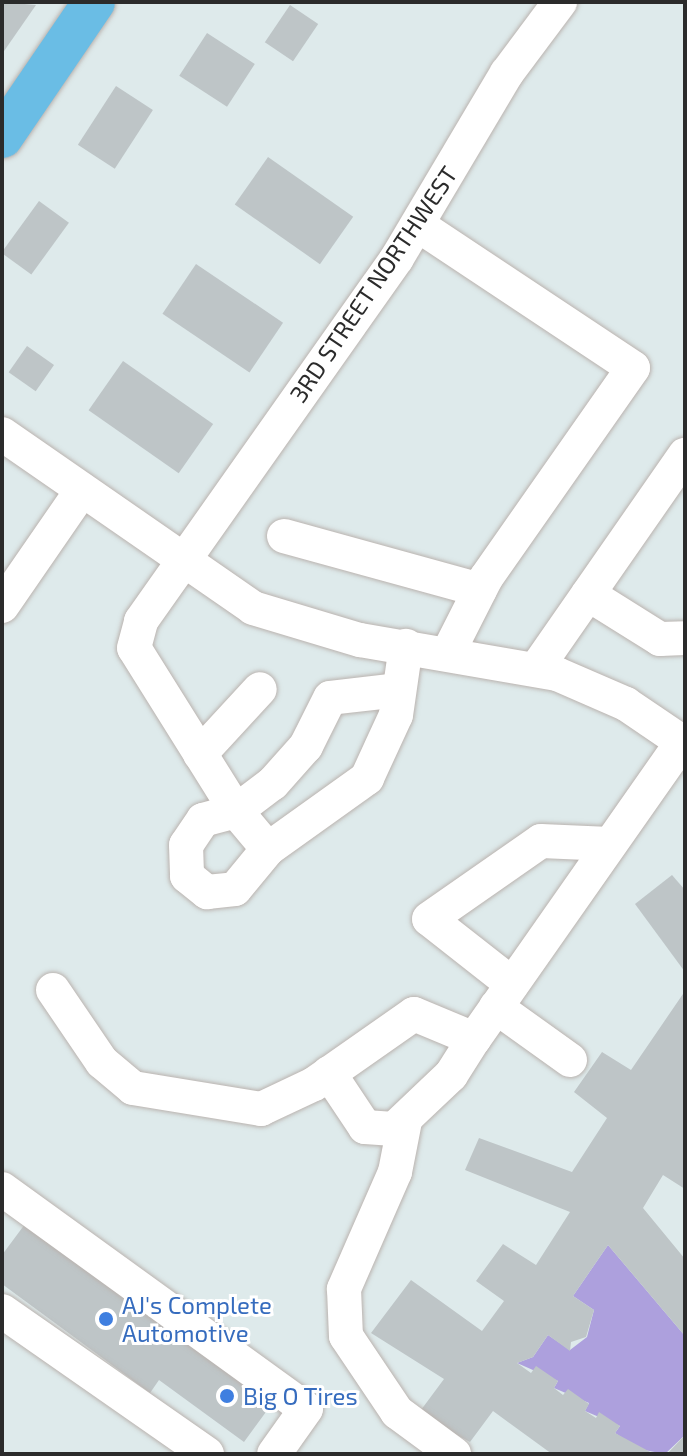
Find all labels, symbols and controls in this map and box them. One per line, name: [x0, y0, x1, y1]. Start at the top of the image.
street label: 3RD STREET NORTHWEST: [283, 160, 463, 408]
place label: AJ's Complete Automotive: [122, 1291, 272, 1347]
marker: AJ's Complete Automotive: [97, 1310, 115, 1328]
place label: Big O Tires: [243, 1382, 358, 1410]
marker: Big O Tires: [218, 1387, 236, 1405]

